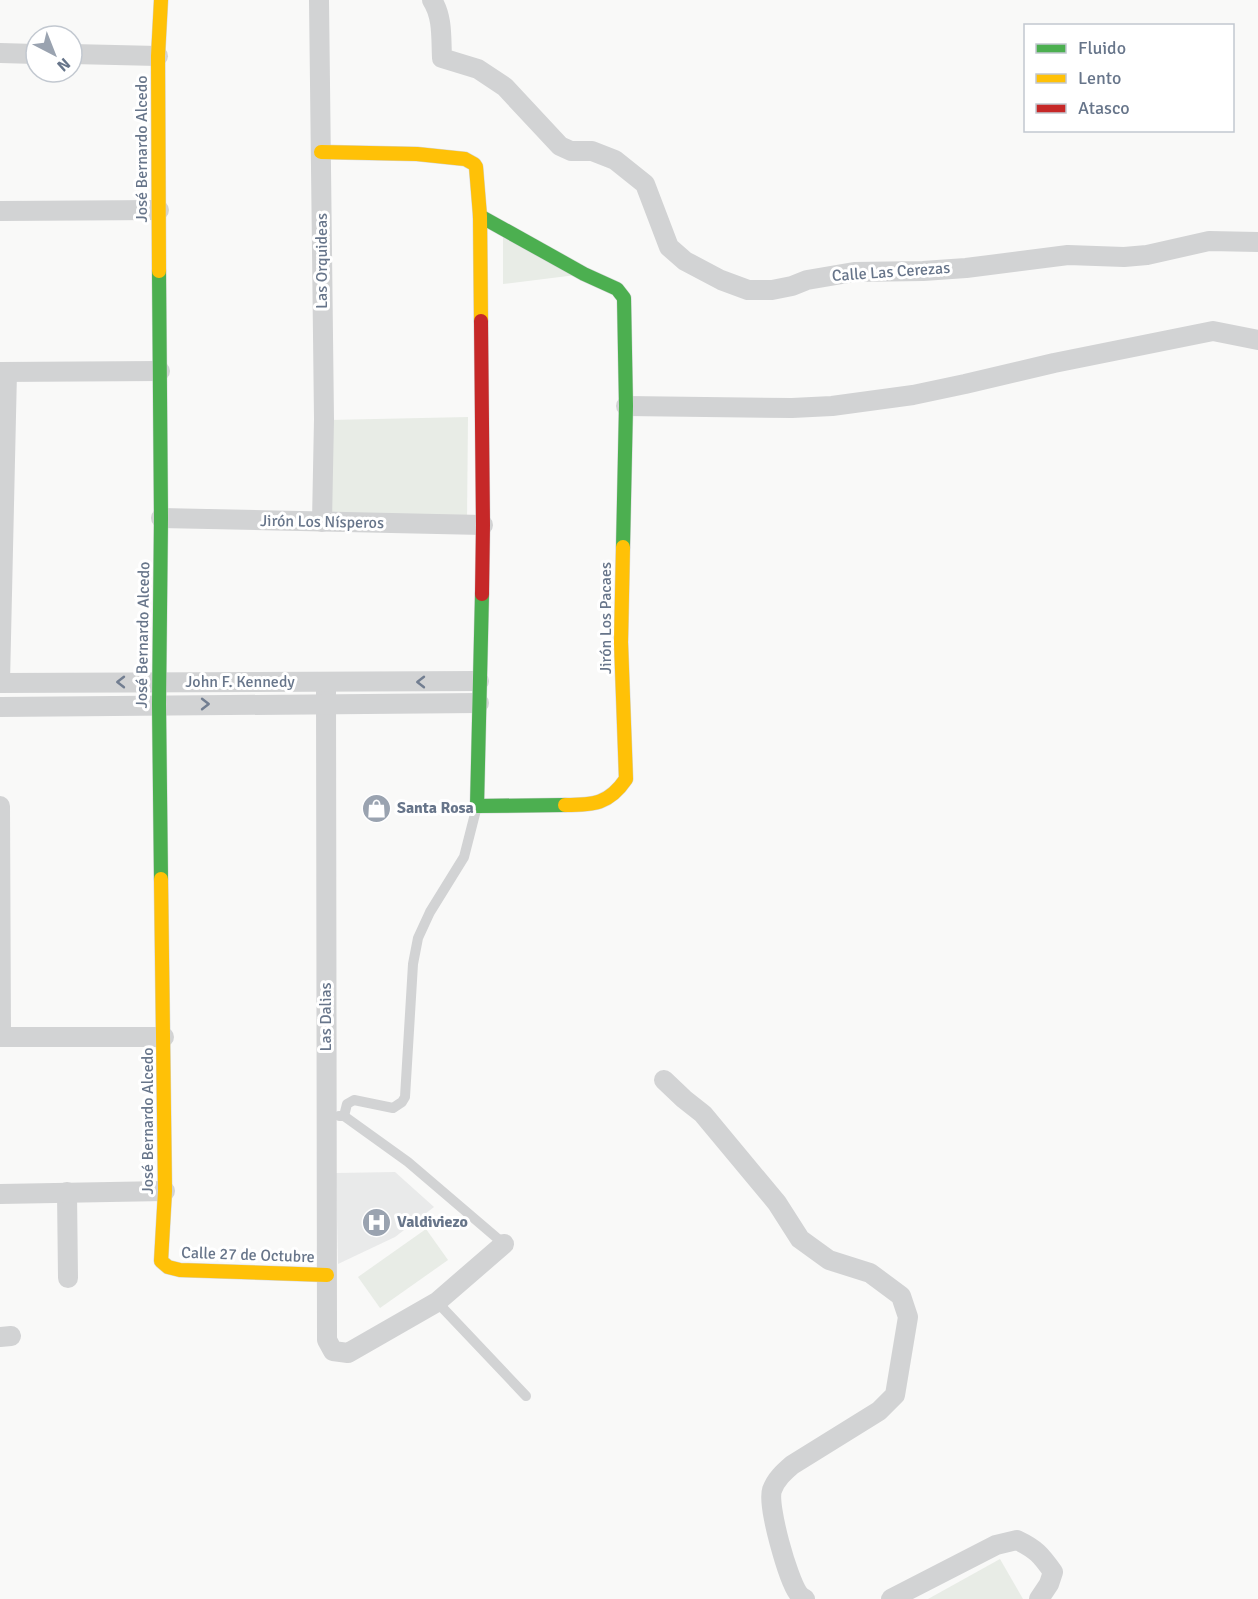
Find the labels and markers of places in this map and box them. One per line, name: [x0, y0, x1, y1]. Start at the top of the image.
shop icon: Santa Rosa: [360, 792, 392, 824]
place label: Santa Rosa: [397, 798, 474, 818]
hospital icon: Valdiviezo: [360, 1206, 392, 1238]
place label: Valdiviezo: [397, 1212, 468, 1232]

